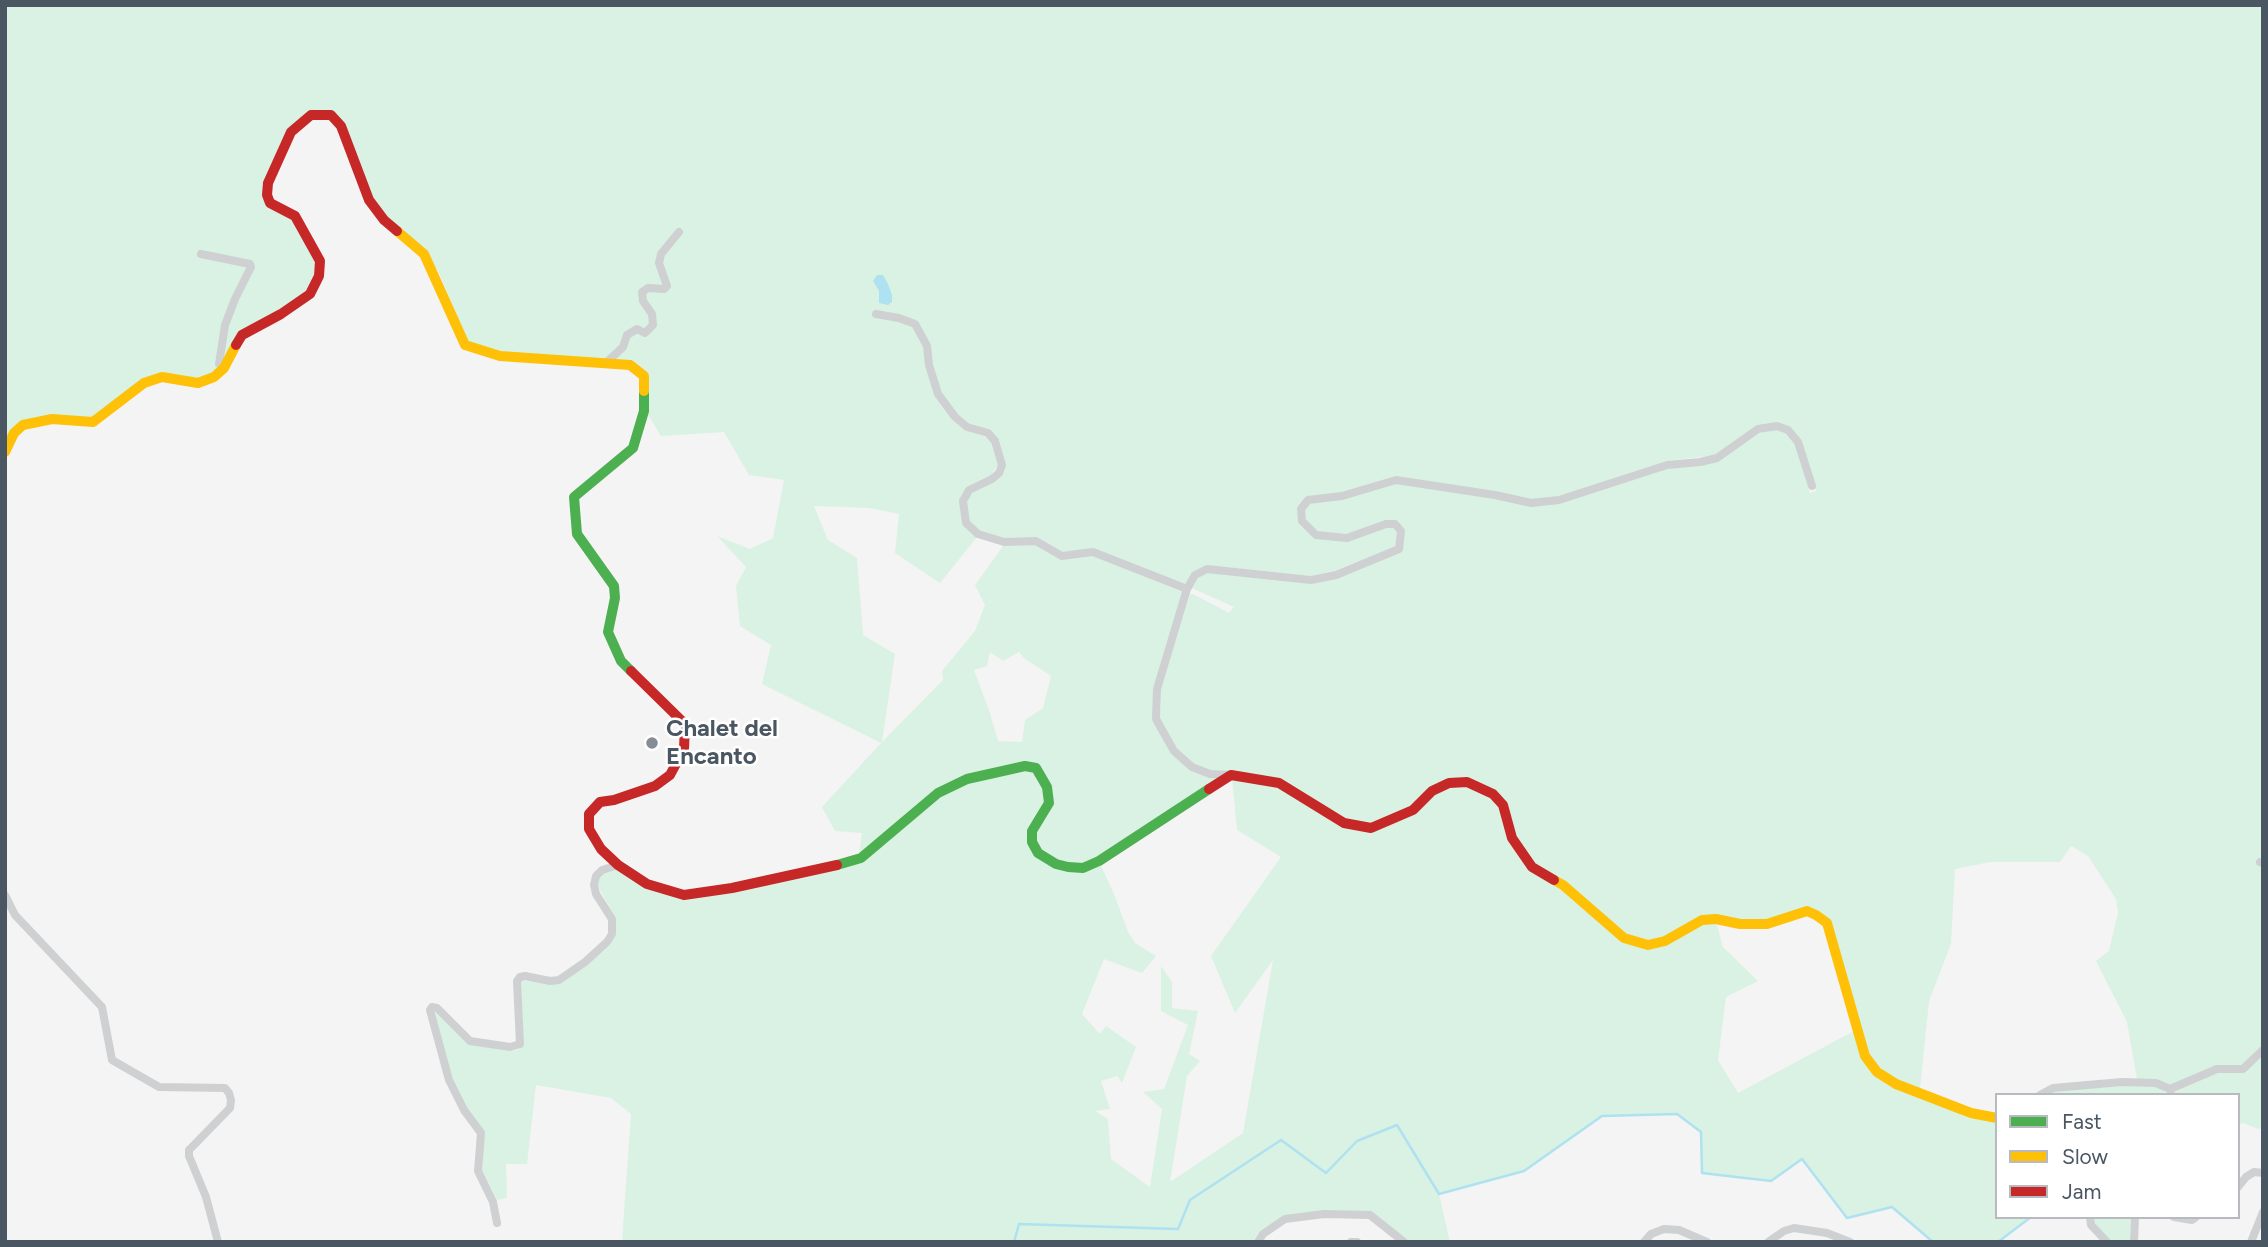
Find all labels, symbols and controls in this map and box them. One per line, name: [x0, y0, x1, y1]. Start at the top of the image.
place label: Chalet del Encanto: [666, 715, 778, 771]
marker: Chalet del Encanto: [644, 735, 660, 751]
legend: [1995, 1093, 2240, 1219]
text: Fast: [2062, 1109, 2102, 1134]
text: Slow: [2062, 1144, 2108, 1169]
text: Jam: [2062, 1179, 2101, 1204]

